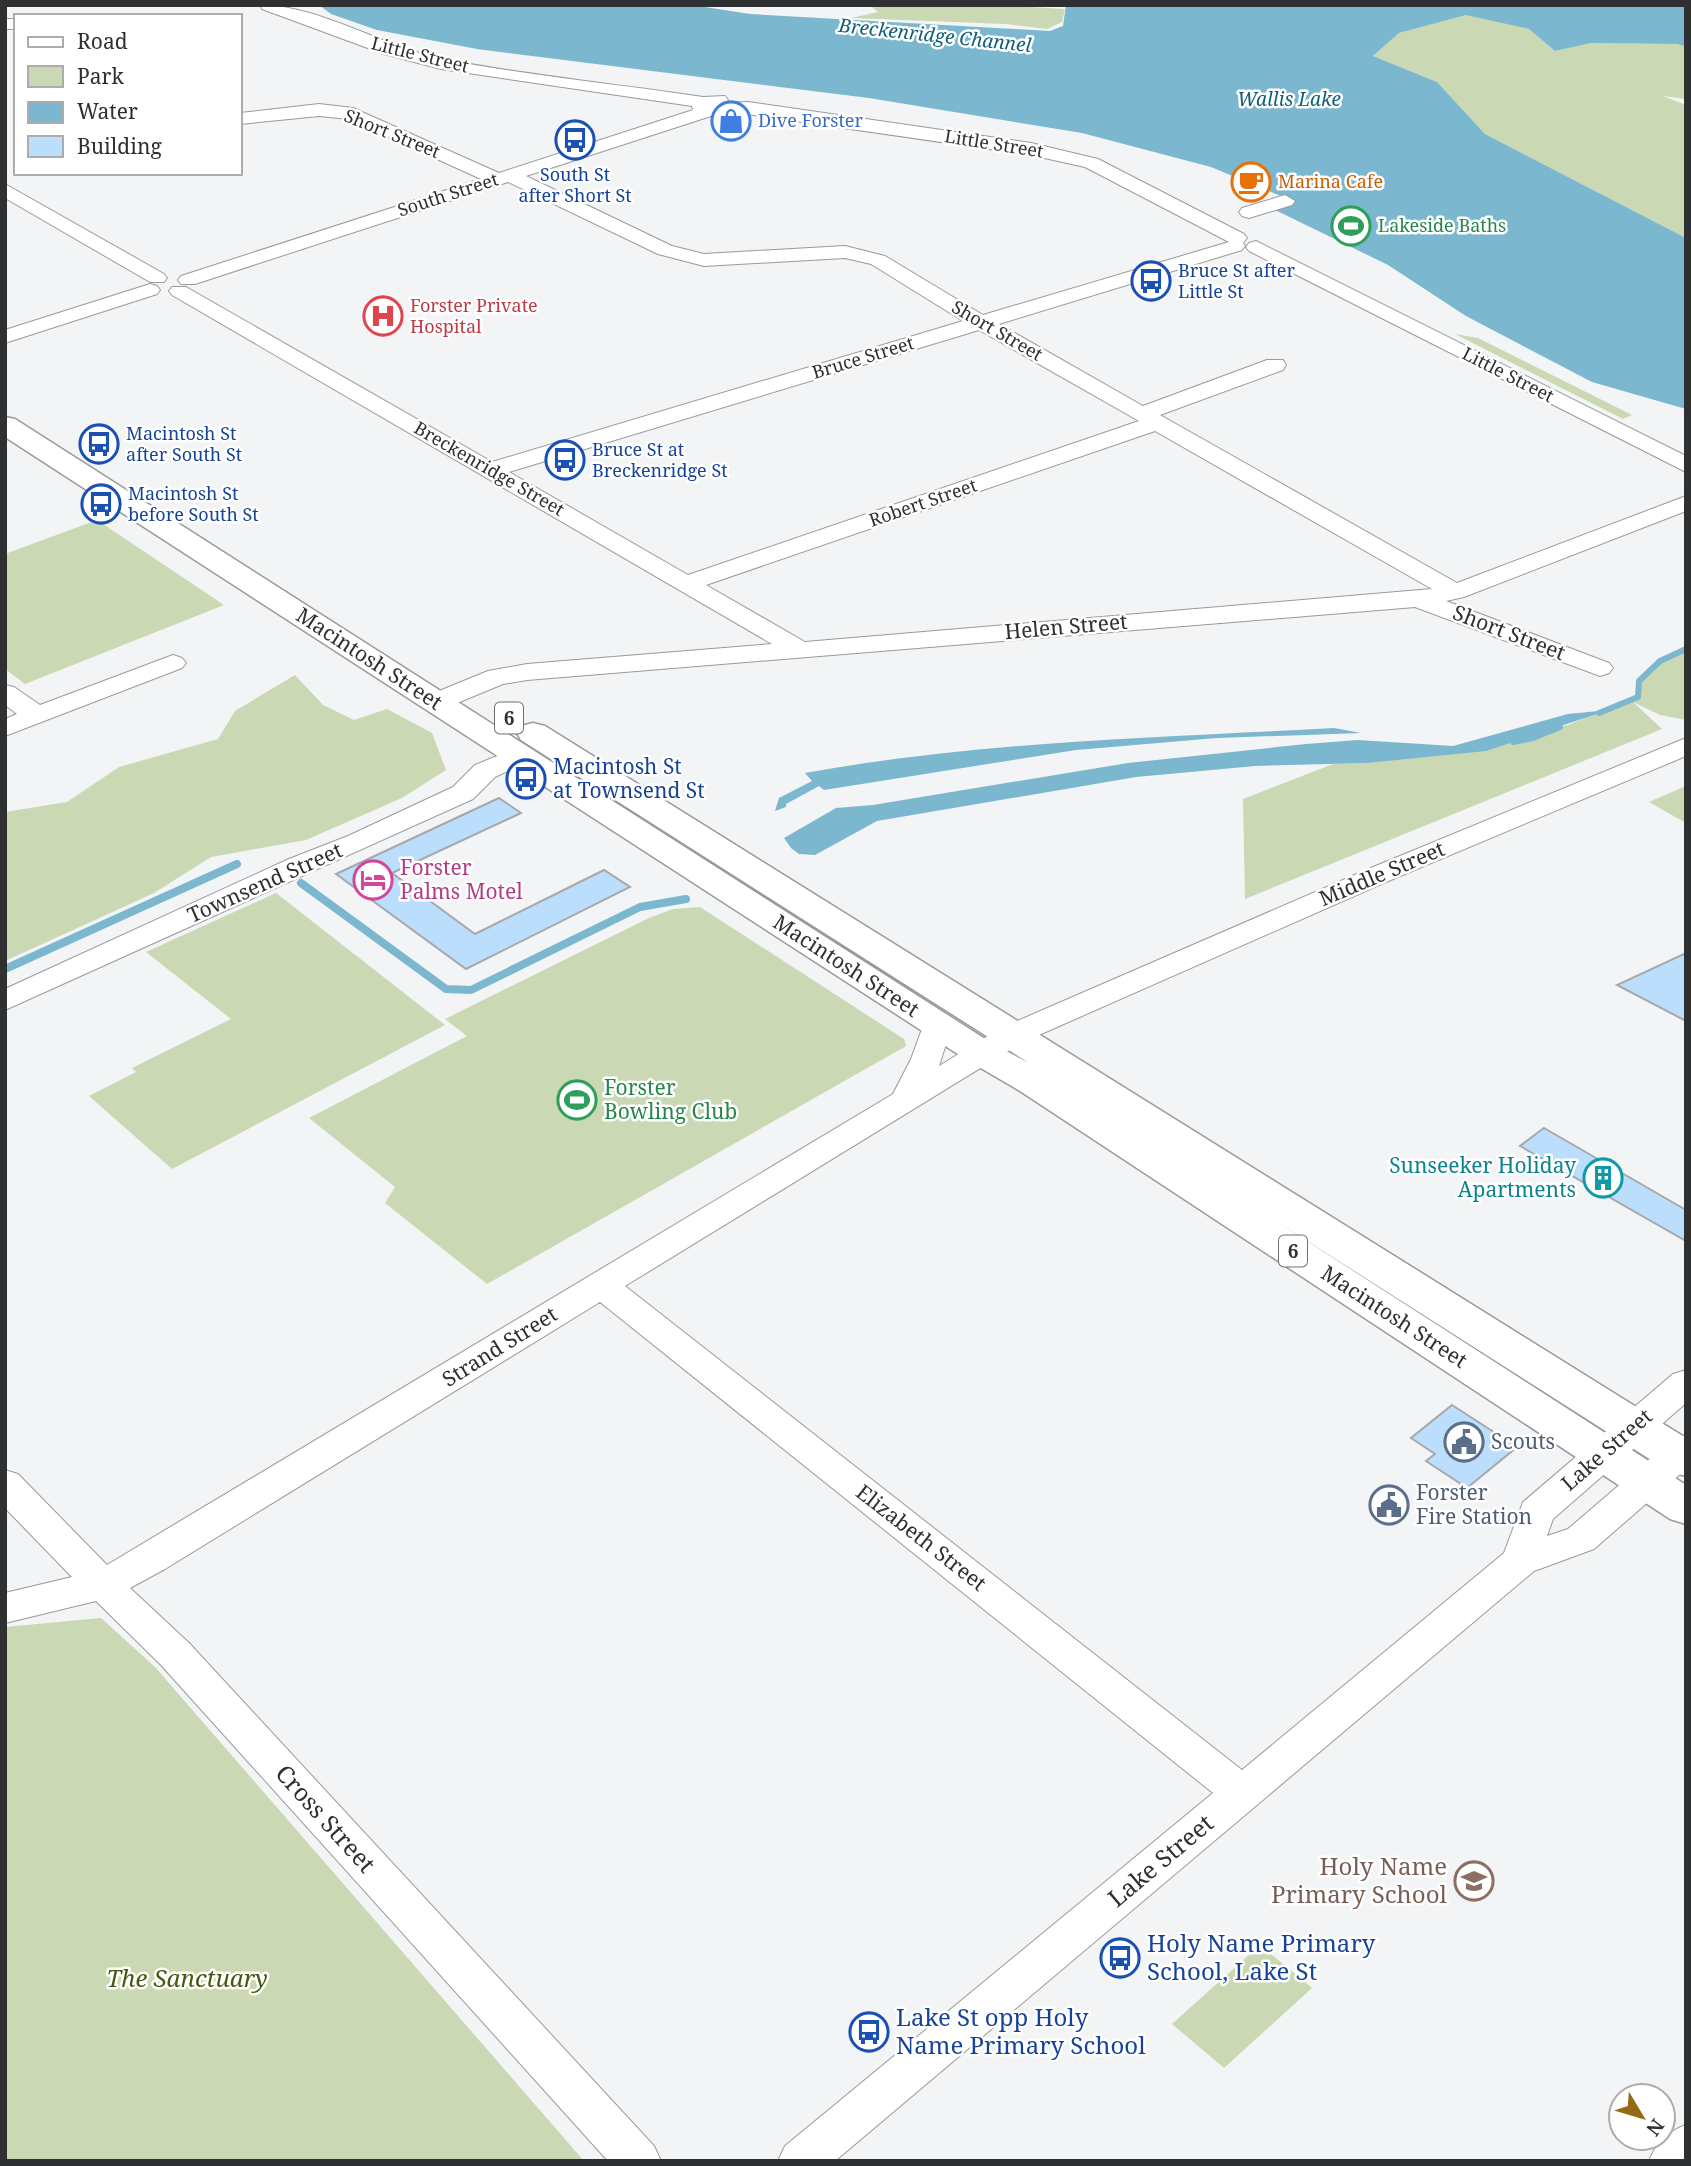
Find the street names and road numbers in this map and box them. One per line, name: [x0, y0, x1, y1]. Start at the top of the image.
street label: Little Street: [369, 30, 472, 78]
street label: Short Street: [341, 103, 444, 163]
street label: Little Street: [943, 123, 1045, 163]
street label: South Street: [394, 167, 501, 222]
street label: Short Street: [948, 294, 1047, 366]
street label: Bruce Street: [809, 330, 916, 384]
street label: Little Street: [1459, 341, 1558, 407]
street label: Breckenridge Street: [410, 415, 569, 521]
street label: Robert Street: [866, 472, 980, 532]
street label: Short Street: [1449, 598, 1570, 666]
street label: Macintosh Street: [291, 601, 448, 716]
street label: Helen Street: [1003, 607, 1129, 645]
road number: 6: [495, 702, 523, 734]
street label: Middle Street: [1314, 834, 1449, 912]
street label: Townsend Street: [183, 835, 346, 929]
street label: Macintosh Street: [768, 908, 925, 1023]
road number: 6: [1279, 1236, 1307, 1266]
street label: Macintosh Street: [1316, 1259, 1473, 1374]
street label: Strand Street: [437, 1300, 562, 1393]
street label: Lake Street: [1555, 1402, 1658, 1497]
street label: Elizabeth Street: [851, 1478, 992, 1597]
street label: Cross Street: [269, 1757, 383, 1879]
street label: Lake Street: [1100, 1806, 1220, 1914]

